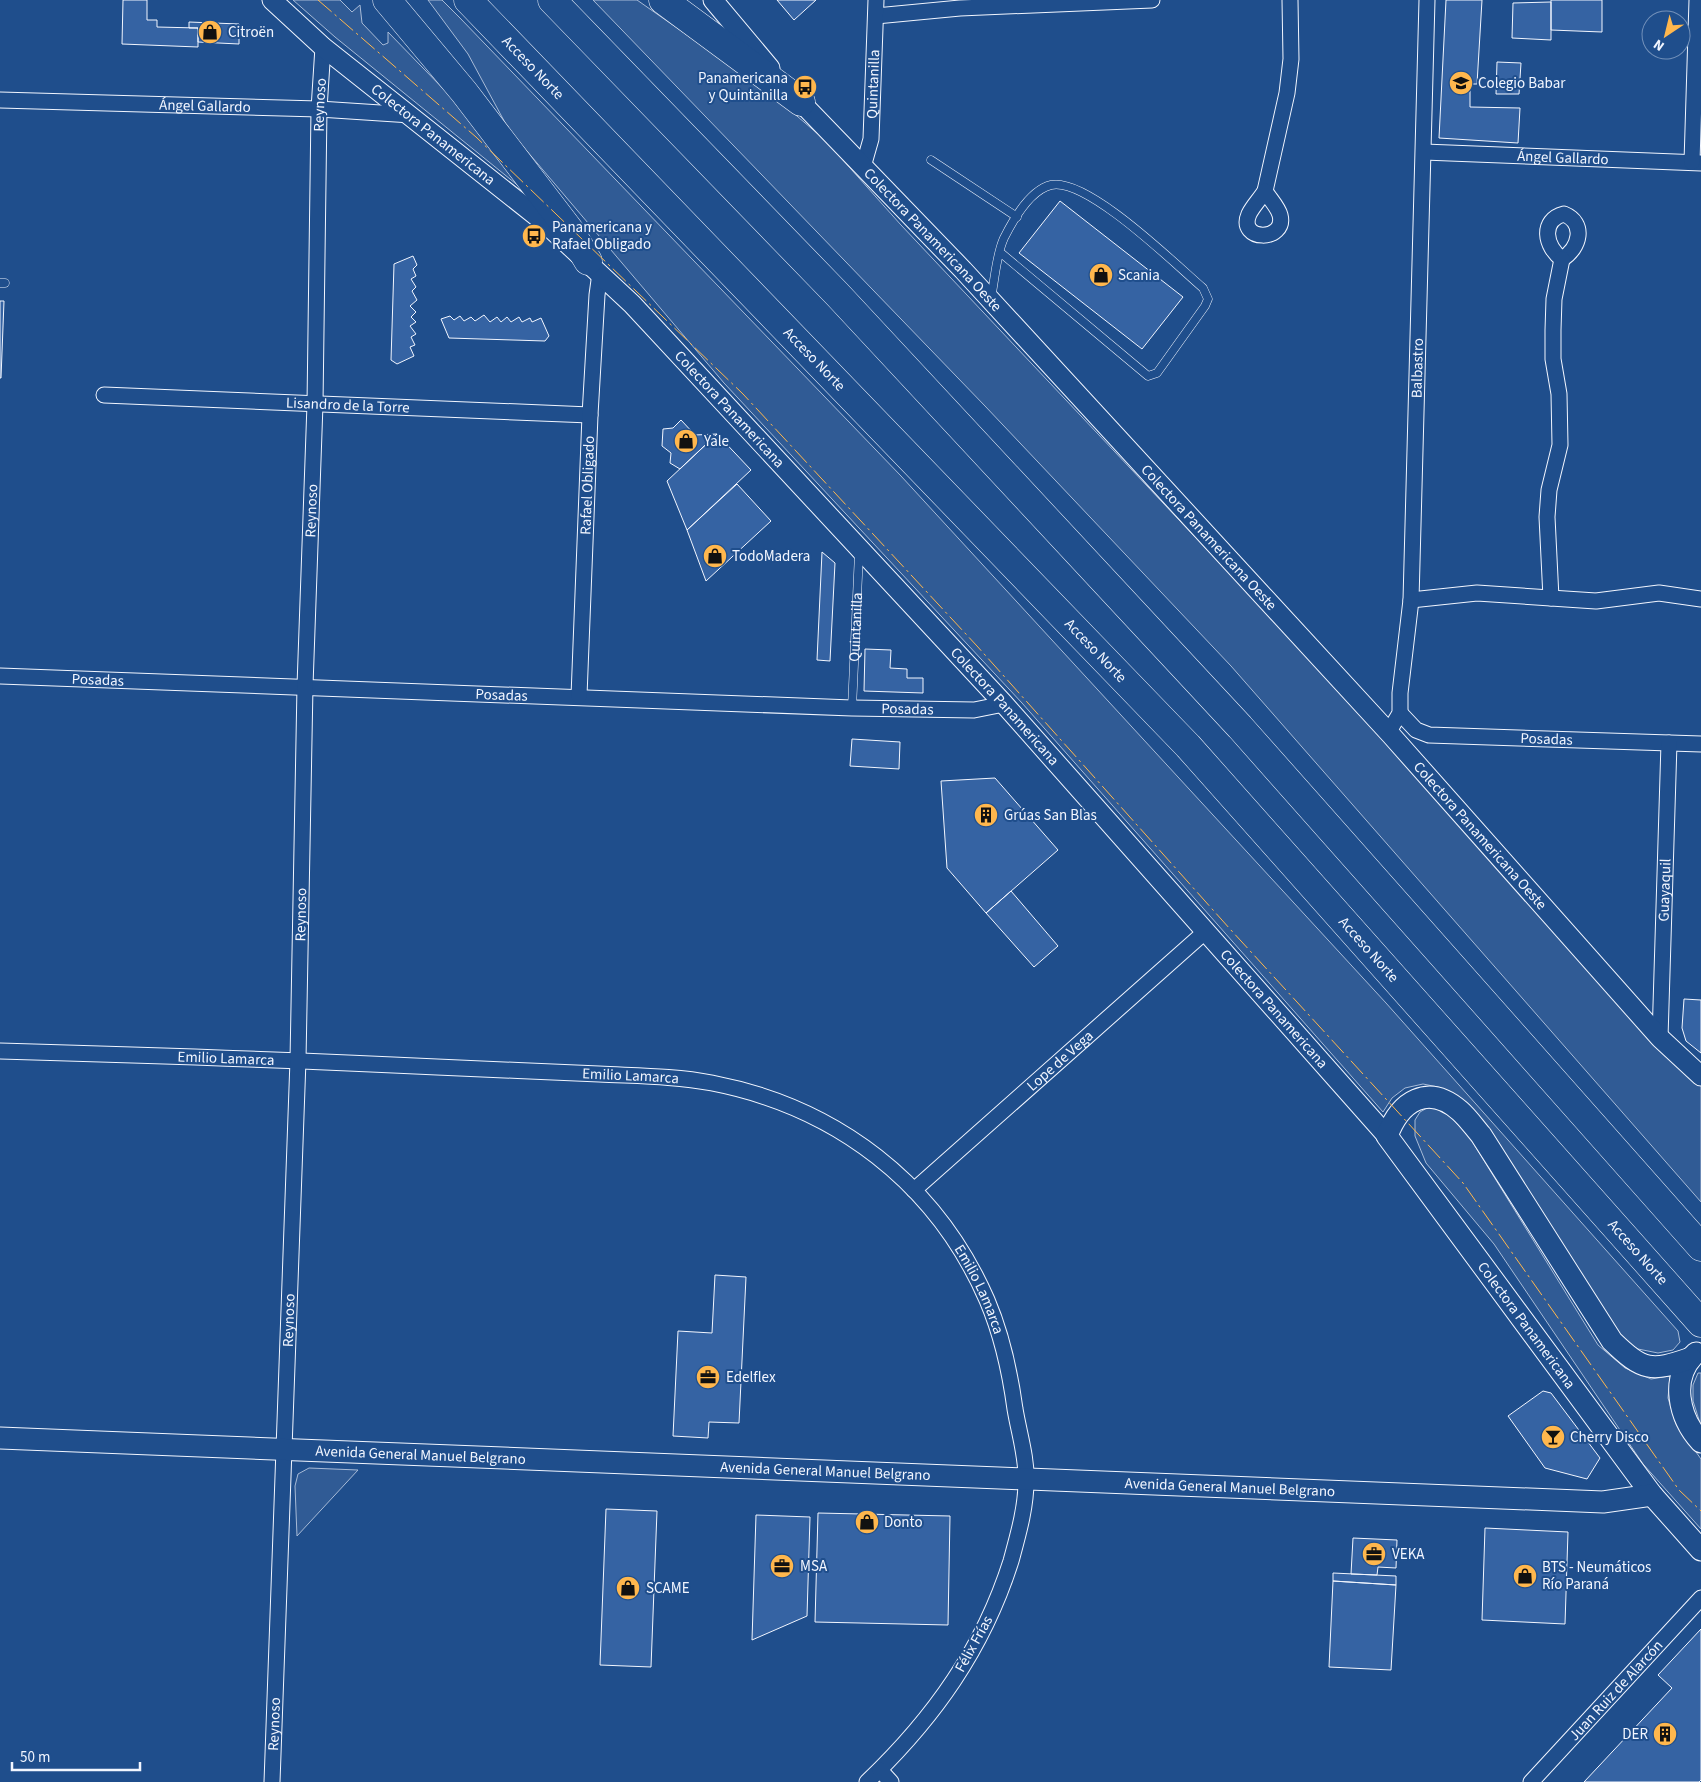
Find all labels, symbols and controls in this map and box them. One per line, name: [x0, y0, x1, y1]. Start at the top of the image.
north arrow: [1641, 10, 1691, 60]
shop icon: Citroën: [197, 19, 223, 45]
place label: Citroën: [228, 22, 274, 43]
street label: Acceso Norte: [497, 31, 569, 104]
text: N: [1650, 34, 1669, 56]
street label: Quintanilla: [861, 49, 885, 119]
place label: Panamericana y Quintanilla: [698, 68, 788, 106]
school or university icon: Colegio Babar: [1448, 70, 1474, 96]
place label: Colegio Babar: [1478, 73, 1566, 94]
bus stop icon: Panamericana y Quintanilla: [792, 74, 818, 100]
street label: Reynoso: [308, 77, 331, 132]
street label: Colectora Panamericana: [367, 79, 500, 190]
street label: Ángel Gallardo: [159, 94, 251, 118]
street label: Ángel Gallardo: [1517, 145, 1609, 170]
street label: Colectora Panamericana Oeste: [859, 163, 1007, 316]
place label: Panamericana y Rafael Obligado: [552, 217, 652, 255]
bus stop icon: Panamericana y Rafael Obligado: [521, 223, 547, 249]
shop icon: Scania: [1088, 262, 1114, 288]
place label: Scania: [1118, 265, 1160, 286]
street label: Acceso Norte: [779, 322, 850, 396]
street label: Balbastro: [1406, 338, 1428, 398]
street label: Colectora Panamericana: [670, 346, 790, 472]
street label: Lisandro de la Torre: [286, 392, 410, 418]
shop icon: Yale: [673, 428, 699, 454]
place label: Yale: [703, 431, 729, 452]
street label: Rafael Obligado: [575, 435, 600, 535]
street label: Colectora Panamericana Oeste: [1136, 460, 1282, 615]
street label: Reynoso: [300, 483, 323, 538]
shop icon: TodoMadera: [702, 543, 728, 569]
place label: TodoMadera: [732, 546, 810, 567]
street label: Quintanilla: [844, 592, 868, 662]
street label: Acceso Norte: [1060, 614, 1132, 687]
street label: Colectora Panamericana: [946, 642, 1064, 770]
street label: Posadas: [71, 668, 124, 691]
street label: Posadas: [475, 683, 528, 706]
street label: Posadas: [881, 698, 934, 720]
street label: Posadas: [1520, 728, 1573, 750]
street label: Colectora Panamericana Oeste: [1409, 757, 1552, 914]
building icon: Grúas San Blas: [973, 802, 999, 828]
place label: Grúas San Blas: [1004, 805, 1097, 826]
street label: Guayaquil: [1653, 858, 1676, 922]
street label: Reynoso: [290, 887, 312, 942]
street label: Acceso Norte: [1334, 912, 1404, 987]
street label: Colectora Panamericana: [1215, 944, 1333, 1073]
street label: Lope de Vega: [1022, 1025, 1098, 1096]
street label: Emilio Lamarca: [177, 1046, 275, 1070]
street label: Emilio Lamarca: [582, 1063, 680, 1089]
street label: Acceso Norte: [1603, 1215, 1673, 1290]
street label: Emilio Lamarca: [949, 1240, 1009, 1337]
street label: Colectora Panamericana: [1473, 1257, 1581, 1393]
street label: Reynoso: [277, 1293, 300, 1348]
office icon: Edelflex: [695, 1364, 721, 1390]
place label: Edelflex: [726, 1367, 776, 1388]
bar icon: Cherry Disco: [1540, 1424, 1566, 1450]
place label: Cherry Disco: [1570, 1427, 1649, 1448]
street label: Avenida General Manuel Belgrano: [315, 1440, 526, 1469]
street label: Avenida General Manuel Belgrano: [720, 1456, 931, 1486]
street label: Avenida General Manuel Belgrano: [1124, 1472, 1336, 1502]
shop icon: Donto: [854, 1509, 880, 1535]
place label: Donto: [884, 1512, 923, 1533]
office icon: VEKA: [1361, 1541, 1387, 1567]
place label: VEKA: [1392, 1544, 1425, 1565]
office icon: MSA: [769, 1553, 795, 1579]
place label: MSA: [800, 1556, 828, 1577]
place label: BTS - Neumáticos Río Paraná: [1542, 1557, 1651, 1595]
shop icon: BTS - Neumáticos Río Paraná: [1512, 1563, 1538, 1589]
shop icon: SCAME: [615, 1575, 641, 1601]
place label: SCAME: [646, 1578, 690, 1599]
street label: Félix Frías: [950, 1612, 998, 1676]
street label: Juan Ruiz de Alarcón: [1564, 1635, 1668, 1745]
street label: Reynoso: [263, 1697, 286, 1751]
building icon: DER: [1652, 1721, 1678, 1747]
place label: DER: [1622, 1724, 1648, 1745]
scale bar: [12, 1740, 140, 1772]
text: 50 m: [20, 1747, 50, 1768]

